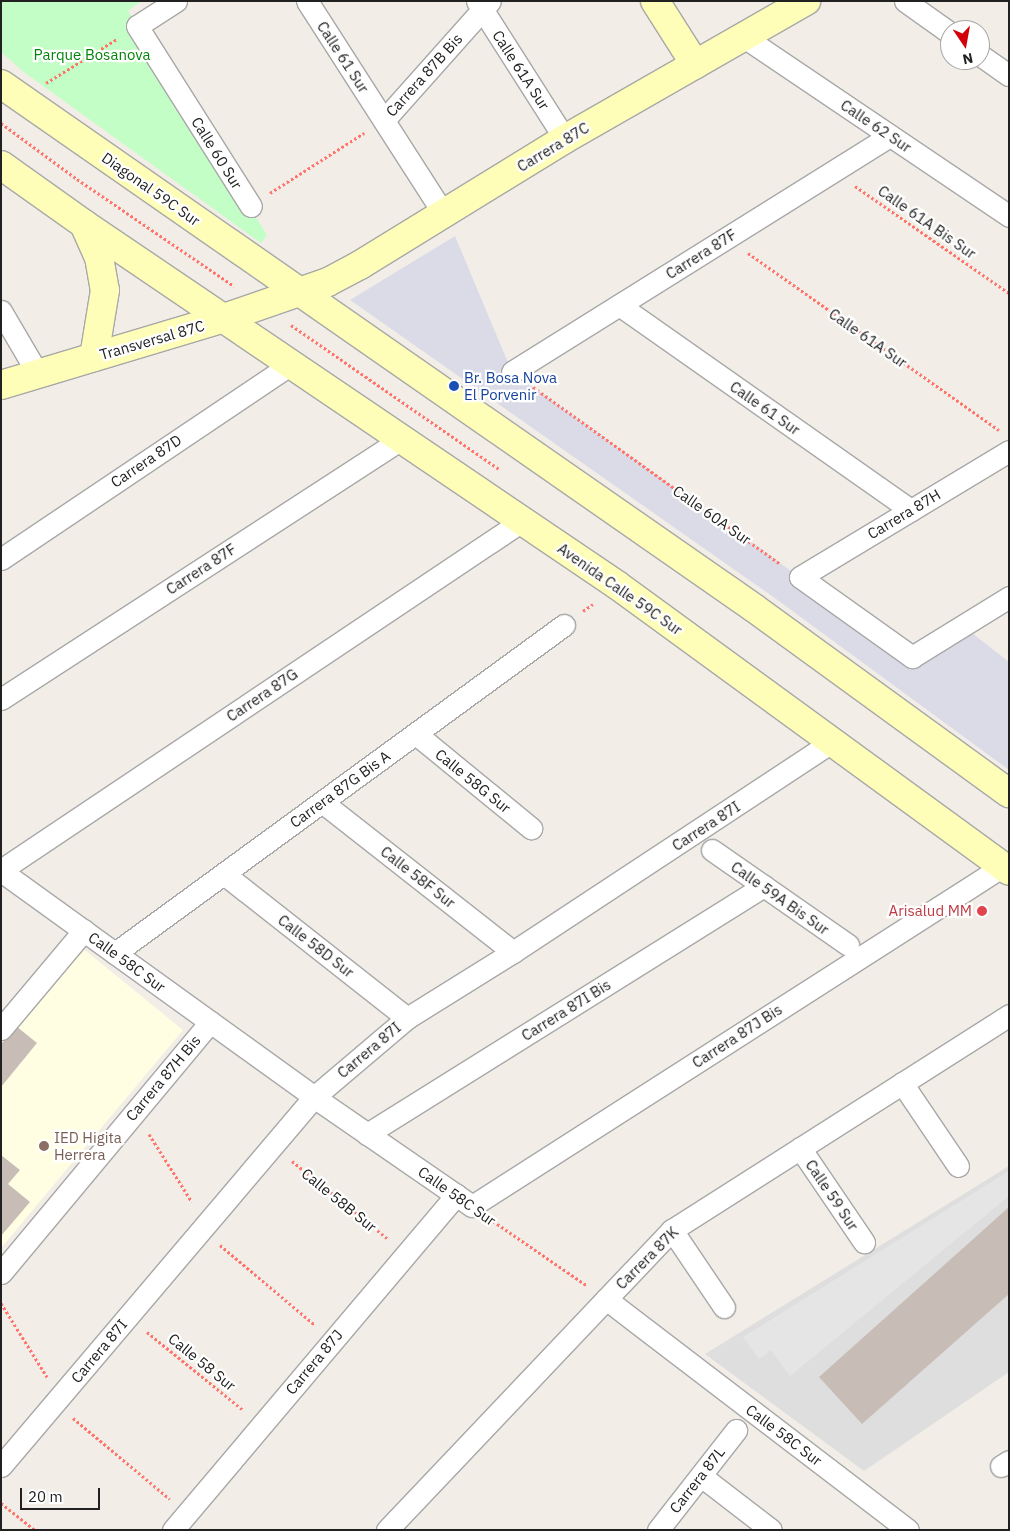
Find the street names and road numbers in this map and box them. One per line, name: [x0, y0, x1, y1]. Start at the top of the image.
street label: Calle 61 Sur: [313, 18, 373, 96]
street label: Calle 61A Sur: [489, 27, 553, 113]
street label: Carrera 87B Bis: [382, 30, 466, 120]
street label: Calle 62 Sur: [837, 96, 915, 156]
street label: Calle 60 Sur: [188, 114, 246, 192]
street label: Carrera 87C: [514, 118, 592, 176]
street label: Diagonal 59C Sur: [98, 148, 204, 230]
street label: Calle 61A Bis Sur: [875, 182, 979, 262]
street label: Carrera 87F: [662, 225, 740, 283]
street label: Calle 61A Sur: [826, 305, 910, 371]
street label: Transversal 87C: [97, 316, 207, 364]
street label: Calle 61 Sur: [726, 377, 804, 439]
street label: Carrera 87D: [107, 431, 185, 491]
street label: Calle 60A Sur: [670, 482, 754, 548]
street label: Carrera 87H: [864, 485, 944, 543]
street label: Avenida Calle 59C Sur: [554, 539, 686, 639]
street label: Carrera 87F: [163, 540, 239, 598]
street label: Carrera 87G: [223, 665, 301, 725]
street label: Calle 58G Sur: [432, 745, 514, 817]
street label: Carrera 87G Bis A: [286, 747, 394, 831]
street label: Carrera 87I: [669, 797, 743, 855]
street label: Calle 58F Sur: [377, 842, 459, 912]
street label: Calle 59A Bis Sur: [728, 858, 832, 938]
street label: Calle 58D Sur: [274, 911, 358, 981]
street label: Calle 58C Sur: [85, 928, 169, 996]
street label: Carrera 87I Bis: [518, 975, 614, 1045]
street label: Carrera 87J Bis: [689, 1000, 785, 1072]
street label: Carrera 87I: [334, 1018, 404, 1082]
street label: Carrera 87H Bis: [122, 1031, 204, 1125]
street label: Calle 59 Sur: [802, 1156, 862, 1234]
street label: Calle 58C Sur: [415, 1163, 499, 1229]
street label: Calle 58B Sur: [298, 1164, 380, 1236]
street label: Carrera 87K: [612, 1223, 682, 1293]
street label: Carrera 87I: [67, 1316, 131, 1386]
street label: Carrera 87J: [282, 1326, 346, 1398]
street label: Calle 58 Sur: [165, 1329, 239, 1395]
street label: Calle 58C Sur: [742, 1400, 826, 1470]
street label: Carrera 87L: [666, 1443, 728, 1517]

